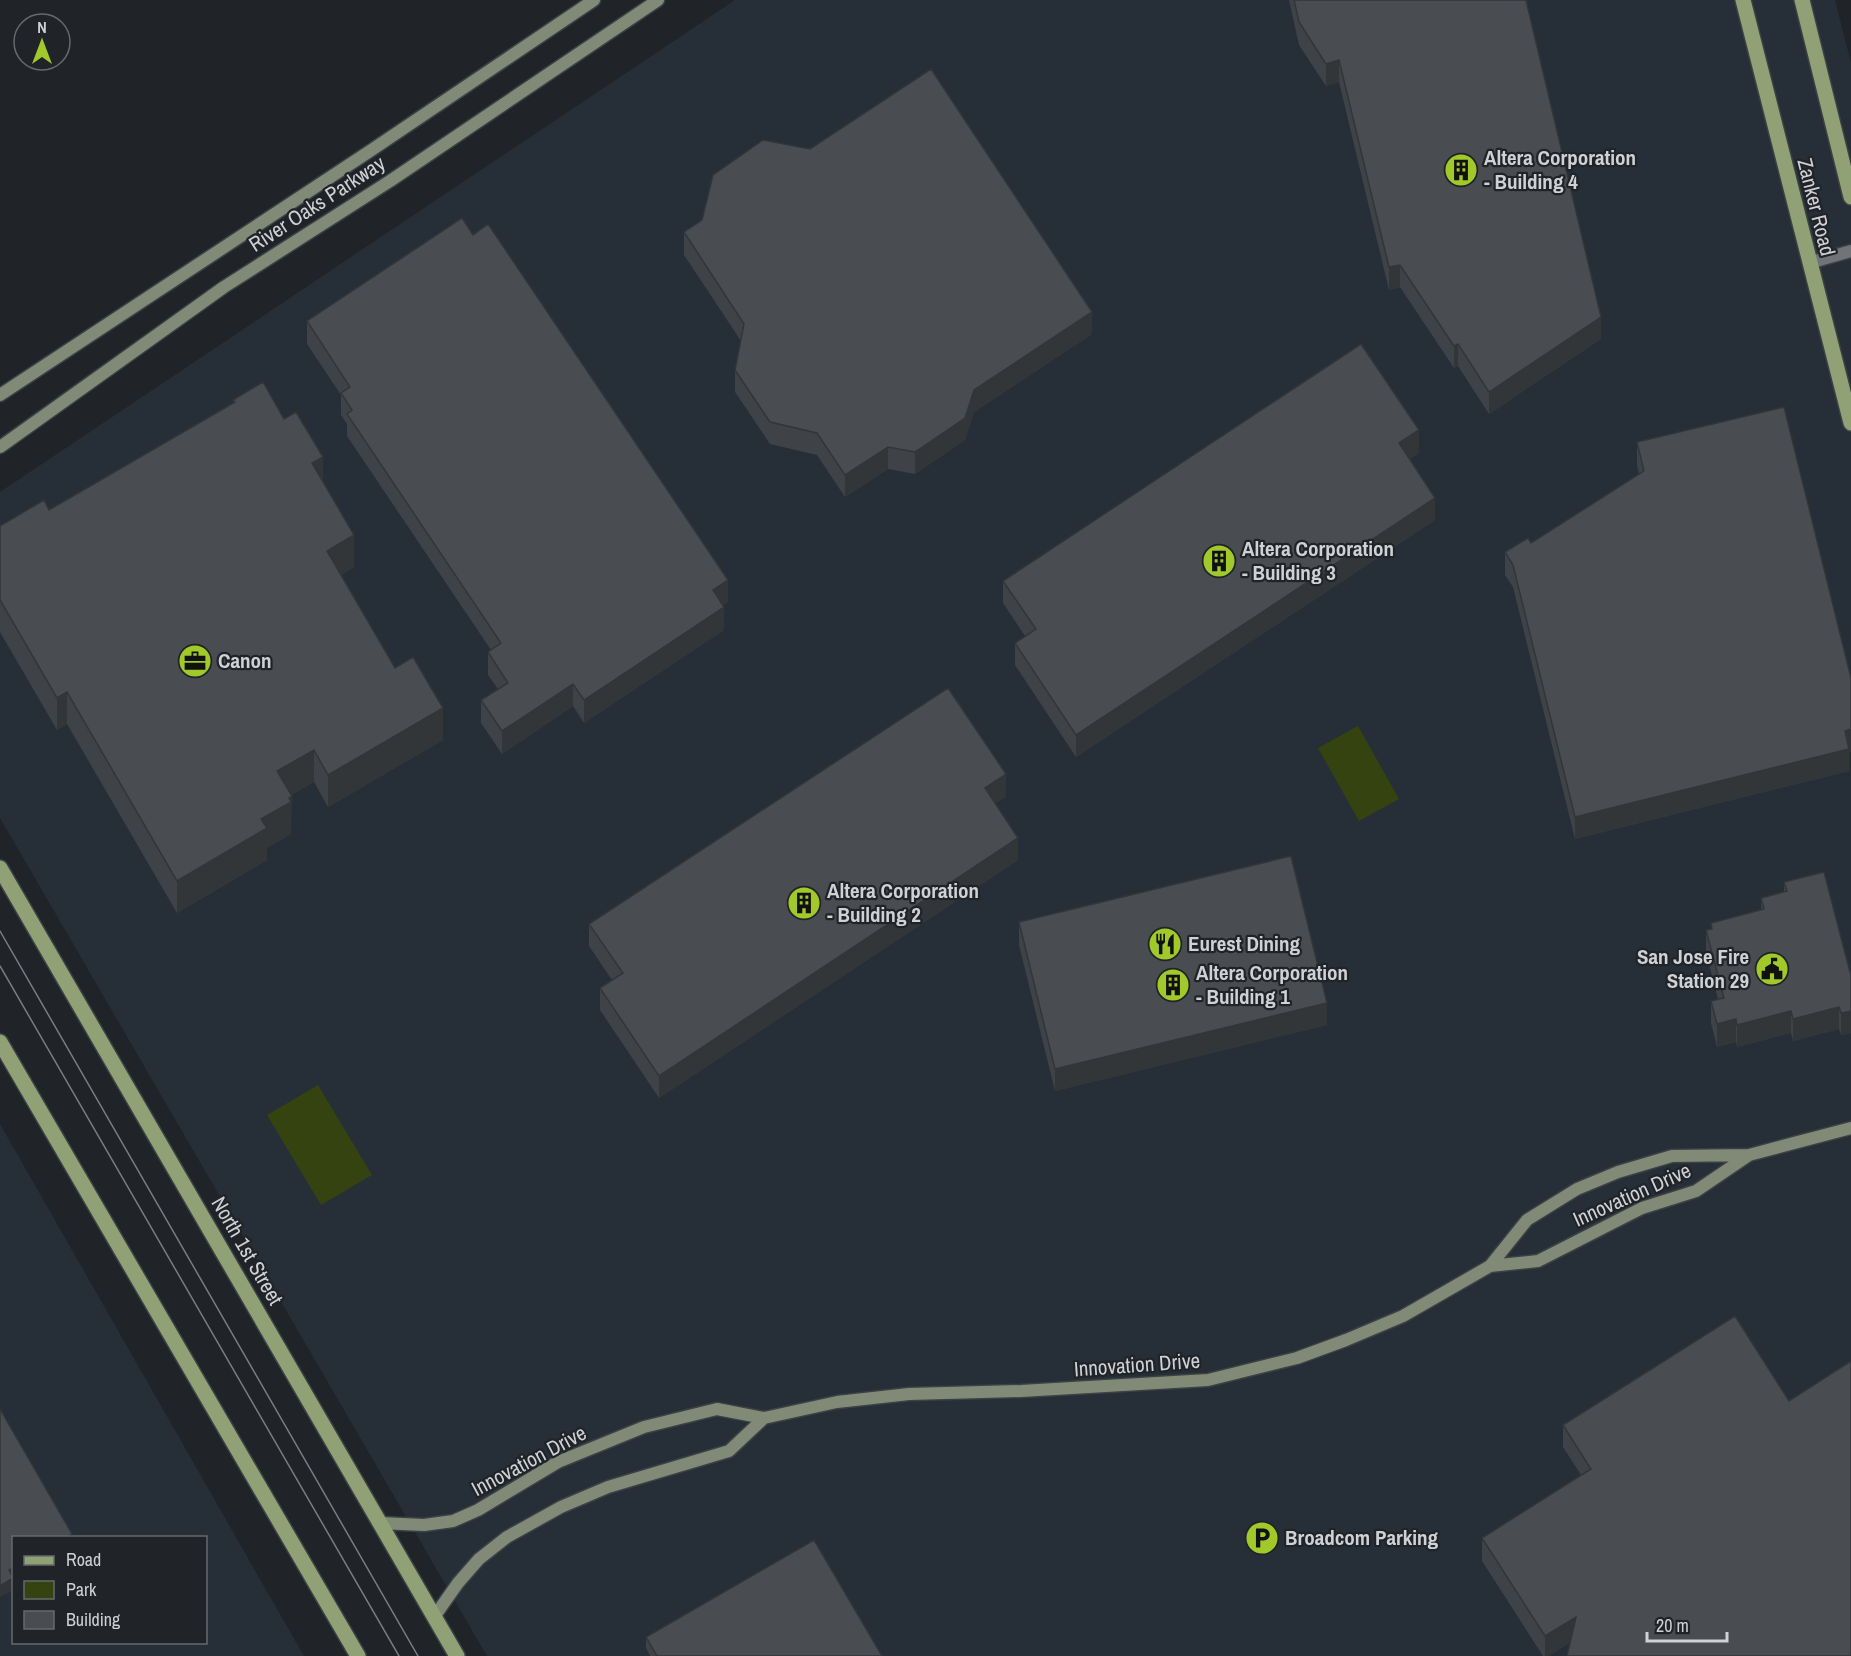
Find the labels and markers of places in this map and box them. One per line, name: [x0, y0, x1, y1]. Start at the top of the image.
place label: Altera Corporation - Building 4: [1484, 143, 1636, 196]
building icon: Altera Corporation - Building 4: [1443, 152, 1479, 188]
place label: Altera Corporation - Building 3: [1242, 534, 1394, 587]
building icon: Altera Corporation - Building 3: [1201, 543, 1237, 579]
office icon: Canon: [177, 643, 213, 679]
place label: Canon: [218, 646, 272, 675]
place label: Altera Corporation - Building 2: [827, 876, 979, 929]
building icon: Altera Corporation - Building 2: [786, 885, 822, 921]
restaurant icon: Eurest Dining: [1147, 926, 1183, 962]
place label: Eurest Dining: [1188, 929, 1300, 958]
place label: San Jose Fire Station 29: [1637, 942, 1749, 995]
public building icon: San Jose Fire Station 29: [1754, 951, 1790, 987]
place label: Altera Corporation - Building 1: [1196, 958, 1348, 1011]
building icon: Altera Corporation - Building 1: [1155, 967, 1191, 1003]
parking icon: Broadcom Parking: [1244, 1520, 1280, 1556]
place label: Broadcom Parking: [1285, 1523, 1439, 1552]

